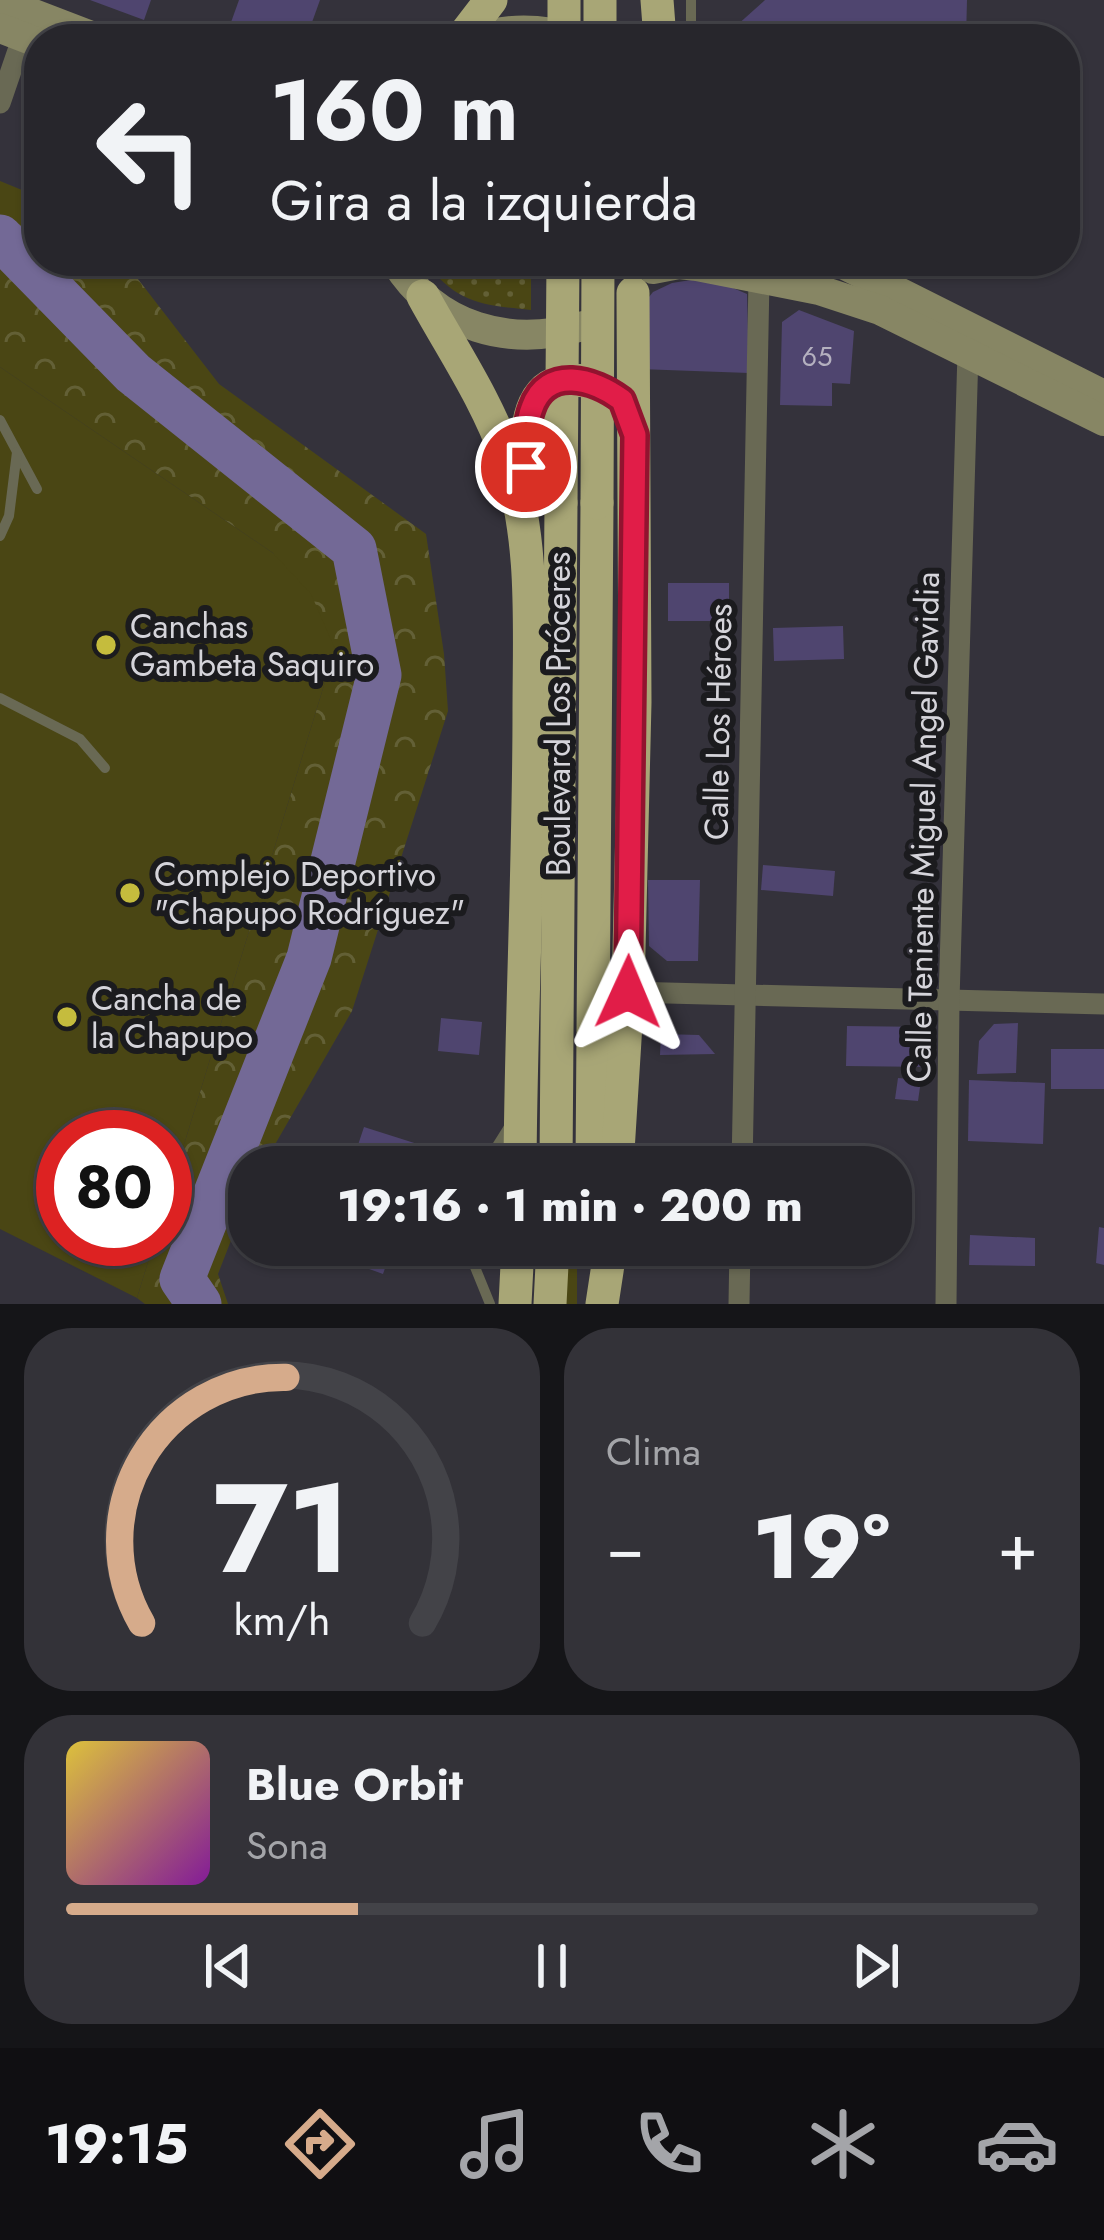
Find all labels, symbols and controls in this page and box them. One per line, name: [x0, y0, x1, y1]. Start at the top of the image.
text: 160 m: [270, 50, 519, 172]
icon: left: [72, 72, 228, 228]
text: Gira a la izquierda: [270, 162, 698, 240]
house number: 65: [802, 337, 832, 376]
pin: [475, 416, 577, 518]
icon: arrive: [493, 434, 559, 500]
street label: Boulevard Los Próceres: [535, 552, 582, 876]
street label: Calle Teniente Miguel Angel Gavidia: [895, 571, 951, 1083]
place label: Canchas Gambeta Saquiro: [130, 603, 374, 688]
street label: Calle Los Héroes: [692, 603, 744, 841]
marker: Canchas Gambeta Saquiro: [93, 632, 119, 658]
place label: Complejo Deportivo "Chapupo Rodríguez": [154, 851, 465, 936]
marker: Complejo Deportivo "Chapupo Rodríguez": [117, 880, 143, 906]
position arrow: [565, 929, 691, 1055]
place label: Cancha de la Chapupo: [91, 975, 253, 1060]
marker: Cancha de la Chapupo: [54, 1004, 80, 1030]
speed limit sign: 80: [36, 1110, 192, 1266]
text: 19:16 · 1 min · 200 m: [337, 1173, 803, 1238]
text: Clima: [606, 1423, 701, 1480]
text: 71: [213, 1438, 351, 1619]
text: 19°: [753, 1482, 890, 1612]
text: −: [606, 1499, 645, 1595]
text: +: [997, 1499, 1038, 1595]
text: km/h: [234, 1588, 330, 1650]
text: Blue Orbit: [246, 1752, 463, 1817]
text: Sona: [246, 1817, 328, 1874]
icon: previous: [195, 1933, 261, 1999]
icon: pause: [519, 1933, 585, 1999]
icon: next: [843, 1933, 909, 1999]
icon: directions: [278, 2102, 362, 2186]
icon: music: [453, 2102, 537, 2186]
icon: phone: [627, 2102, 711, 2186]
icon: climate: [801, 2102, 885, 2186]
icon: car: [975, 2102, 1059, 2186]
text: 19:15: [45, 2105, 188, 2183]

